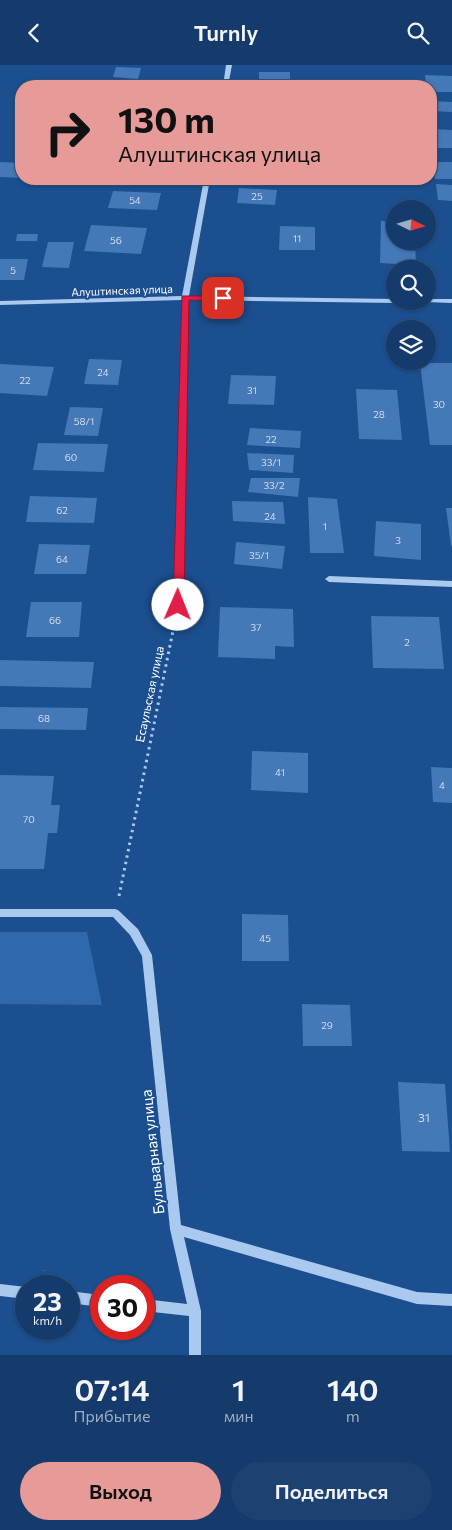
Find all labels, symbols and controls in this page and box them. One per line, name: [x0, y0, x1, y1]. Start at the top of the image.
icon: back: [20, 19, 48, 47]
text: Turnly: [194, 19, 258, 46]
icon: search: [404, 19, 432, 47]
text: 130 m: [118, 97, 215, 140]
icon: right: [35, 100, 100, 165]
text: Алуштинская улица: [118, 140, 321, 167]
house number: 25: [251, 190, 263, 202]
house number: 54: [129, 194, 141, 206]
north arrow: [386, 200, 436, 250]
map controls: [386, 200, 436, 370]
house number: 11: [293, 232, 301, 244]
house number: 56: [110, 234, 122, 246]
button: search: [386, 260, 436, 310]
house number: 5: [10, 264, 16, 276]
pin: [202, 277, 244, 319]
street label: Алуштинская улица: [71, 282, 173, 298]
icon: arrive: [209, 284, 237, 312]
button: layers: [386, 320, 436, 370]
house number: 24: [97, 366, 109, 378]
house number: 22: [19, 374, 31, 386]
house number: 31: [247, 384, 257, 396]
house number: 30: [433, 398, 445, 410]
house number: 28: [373, 408, 385, 420]
house number: 58/1: [74, 415, 94, 427]
house number: 22: [265, 433, 277, 445]
house number: 60: [65, 451, 77, 463]
house number: 33/1: [261, 456, 281, 468]
house number: 33/2: [263, 479, 285, 491]
house number: 62: [56, 504, 68, 516]
house number: 24: [264, 510, 276, 522]
house number: 1: [323, 520, 327, 532]
house number: 3: [395, 534, 401, 546]
house number: 35/1: [249, 549, 269, 561]
house number: 64: [56, 553, 68, 565]
position arrow: [151, 578, 203, 630]
house number: 66: [49, 614, 61, 626]
house number: 37: [251, 621, 261, 633]
house number: 2: [404, 636, 410, 648]
street label: Есаульская улица: [132, 645, 166, 743]
house number: 68: [38, 712, 50, 724]
house number: 41: [275, 766, 285, 778]
house number: 4: [439, 779, 445, 791]
house number: 70: [23, 813, 35, 825]
house number: 45: [259, 932, 271, 944]
house number: 29: [321, 1019, 333, 1031]
street label: Бульварная улица: [136, 1089, 168, 1215]
house number: 31: [418, 1110, 430, 1124]
speed limit sign: 30: [90, 1275, 155, 1340]
text: 23: [33, 1286, 62, 1316]
text: km/h: [33, 1313, 62, 1327]
text: 07:14: [74, 1370, 150, 1407]
text: 1: [232, 1370, 245, 1407]
text: 140: [327, 1370, 378, 1407]
text: Прибытие: [73, 1406, 150, 1425]
text: мин: [224, 1406, 254, 1425]
text: m: [346, 1406, 360, 1425]
button: Выход: [20, 1462, 221, 1520]
button: Поделиться: [231, 1462, 432, 1520]

